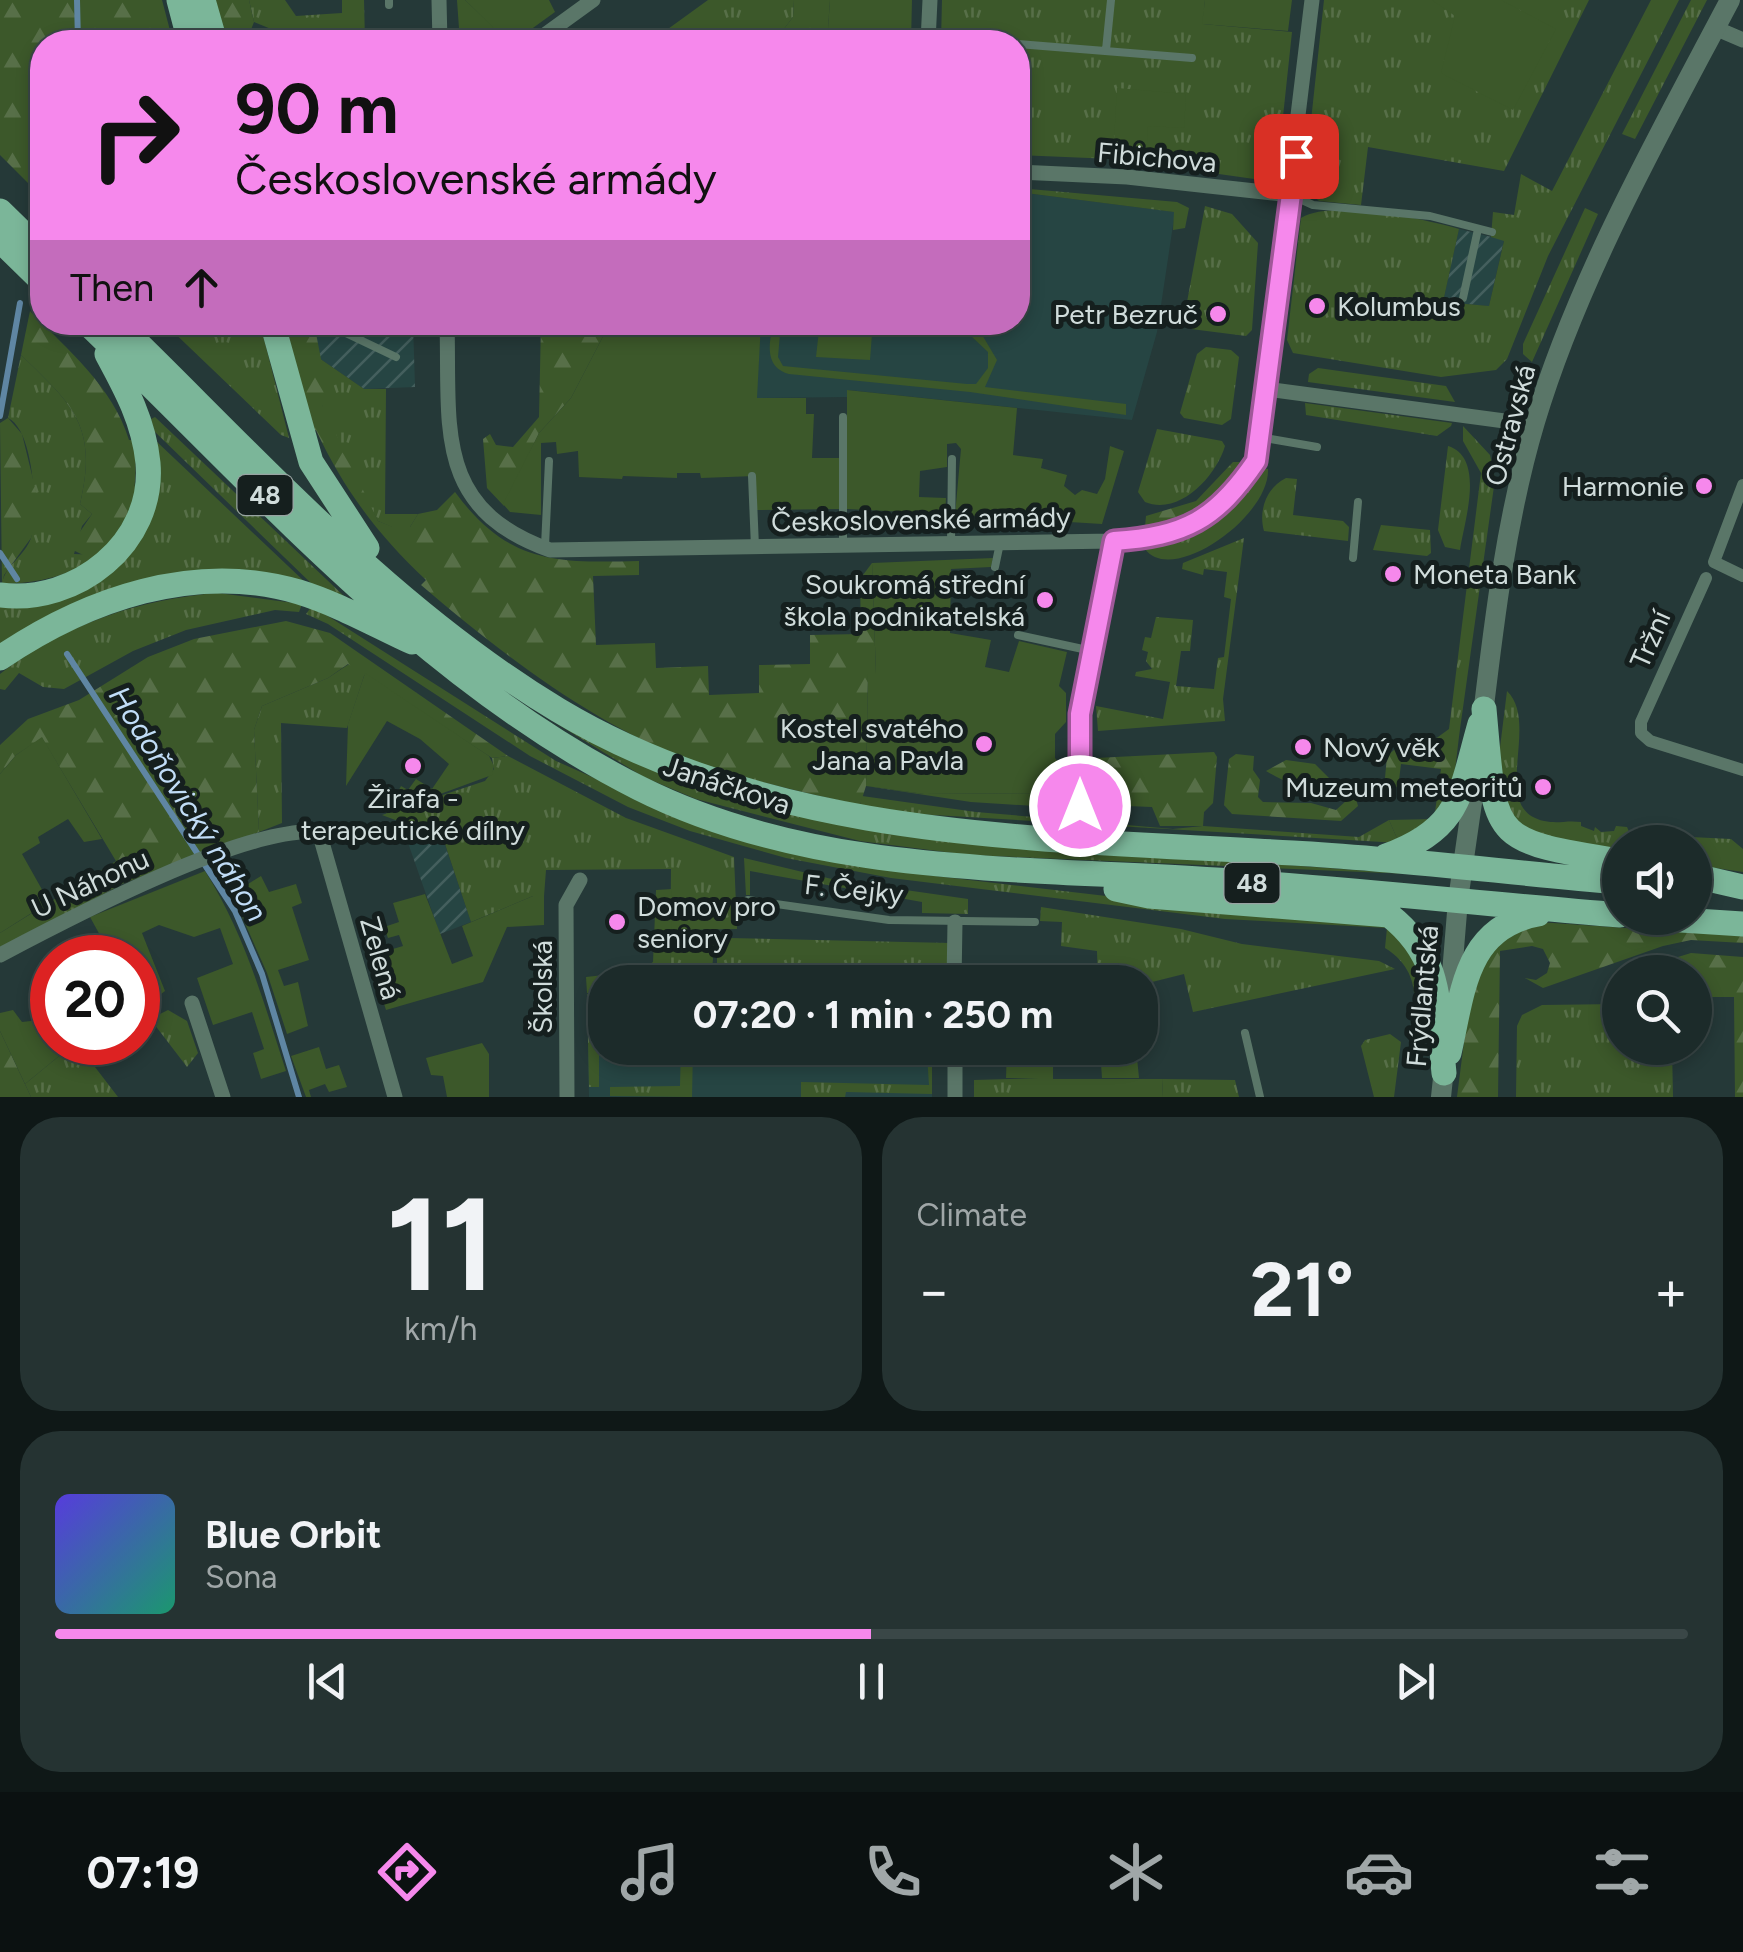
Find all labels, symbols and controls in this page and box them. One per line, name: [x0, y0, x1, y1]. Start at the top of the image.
text: 90 m: [235, 66, 399, 151]
icon: right: [70, 70, 200, 200]
pin: [1254, 114, 1339, 199]
icon: arrive: [1269, 129, 1324, 184]
street label: Fibichova: [1096, 135, 1218, 179]
text: Československé armády: [235, 151, 717, 205]
icon: ahead: [174, 260, 229, 315]
text: Then: [70, 265, 154, 311]
place label: Kolumbus: [1337, 289, 1461, 323]
marker: Kolumbus: [1306, 295, 1328, 317]
place label: Petr Bezruč: [1053, 297, 1198, 331]
marker: Petr Bezruč: [1207, 303, 1229, 325]
street label: Ostravská: [1478, 361, 1542, 489]
place label: Harmonie: [1562, 469, 1684, 503]
road number: 48: [238, 475, 292, 515]
marker: Harmonie: [1693, 475, 1715, 497]
street label: Československé armády: [771, 499, 1071, 539]
place label: Moneta Bank: [1413, 557, 1577, 591]
marker: Moneta Bank: [1382, 563, 1404, 585]
place label: Soukromá střední škola podnikatelská: [784, 567, 1027, 633]
marker: Soukromá střední škola podnikatelská: [1034, 589, 1056, 611]
street label: Tržní: [1622, 604, 1678, 673]
water label: Hodoňovický náhon: [101, 679, 276, 928]
place label: Kostel svatého Jana a Pavla: [780, 711, 964, 777]
place label: Nový věk: [1323, 730, 1441, 764]
marker: Kostel svatého Jana a Pavla: [973, 733, 995, 755]
marker: Nový věk: [1292, 736, 1314, 758]
street label: Janáčkova: [659, 749, 795, 821]
position arrow: [1028, 754, 1132, 858]
marker: Žirafa - terapeutické dílny: [402, 755, 424, 777]
place label: Muzeum meteoritů: [1285, 770, 1523, 804]
marker: Muzeum meteoritů: [1532, 776, 1554, 798]
place label: Žirafa - terapeutické dílny: [301, 781, 525, 847]
map controls: [1602, 825, 1712, 1065]
button: sound: [1602, 825, 1712, 935]
street label: U Náhonu: [26, 841, 154, 925]
road number: 48: [1224, 863, 1280, 903]
street label: F. Čejky: [803, 867, 905, 911]
place label: Domov pro seniory: [637, 889, 776, 955]
marker: Domov pro seniory: [606, 911, 628, 933]
street label: Zelená: [353, 913, 409, 1003]
street label: Frýdlantská: [1399, 924, 1445, 1068]
speed limit sign: 20: [30, 935, 160, 1065]
street label: Školská: [525, 940, 559, 1034]
button: search: [1602, 955, 1712, 1065]
text: 07:20 · 1 min · 250 m: [693, 992, 1053, 1038]
text: 11: [386, 1167, 496, 1323]
text: Climate: [917, 1196, 1027, 1234]
text: 21°: [1251, 1245, 1354, 1335]
text: −: [917, 1258, 951, 1324]
text: +: [1654, 1258, 1688, 1324]
text: km/h: [404, 1310, 477, 1348]
text: Blue Orbit: [205, 1512, 381, 1558]
text: Sona: [205, 1558, 277, 1596]
icon: previous: [300, 1654, 355, 1709]
icon: pause: [844, 1654, 899, 1709]
icon: next: [1388, 1654, 1443, 1709]
icon: directions: [372, 1837, 442, 1907]
icon: music: [615, 1837, 685, 1907]
icon: phone: [858, 1837, 928, 1907]
icon: climate: [1101, 1837, 1171, 1907]
icon: car: [1344, 1837, 1414, 1907]
icon: filters: [1587, 1837, 1657, 1907]
text: 07:19: [86, 1845, 199, 1899]

